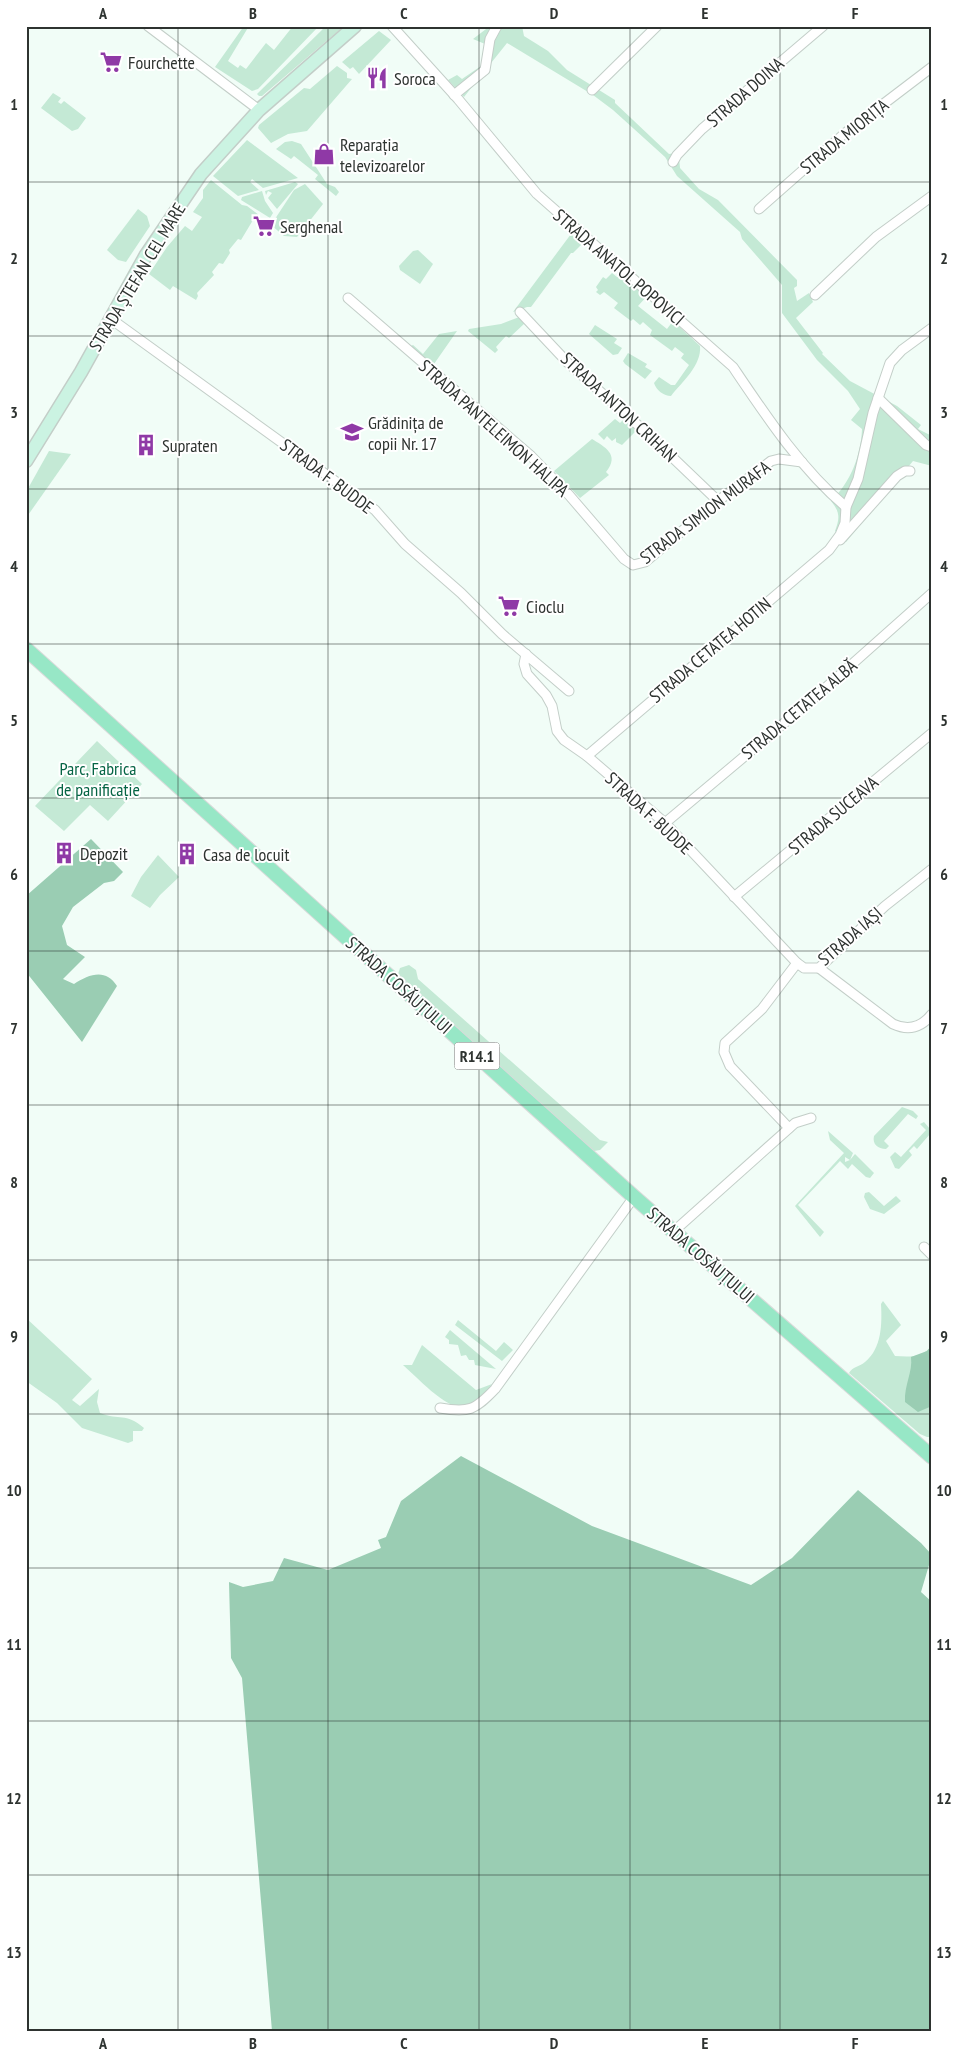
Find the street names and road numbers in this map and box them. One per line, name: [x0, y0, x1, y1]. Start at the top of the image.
street label: STRADA DOINA: [702, 52, 789, 132]
street label: STRADA MIORIȚA: [795, 93, 893, 179]
street label: STRADA ȘTEFAN CEL MARE: [84, 199, 190, 355]
street label: STRADA ANATOL POPOVICI: [549, 204, 689, 330]
street label: STRADA ANTON CRIHAN: [556, 347, 682, 467]
street label: STRADA PANTELEIMON HALIPA: [414, 354, 574, 502]
street label: STRADA F. BUDDE: [276, 433, 378, 519]
street label: STRADA SIMION MURAFA: [635, 455, 775, 569]
street label: STRADA CETATEA HOTIN: [644, 592, 776, 708]
street label: STRADA CETATEA ALBĂ: [737, 654, 862, 764]
street label: STRADA F. BUDDE: [601, 767, 697, 859]
street label: STRADA SUCEAVA: [783, 770, 883, 859]
street label: STRADA IAȘI: [813, 902, 887, 970]
street label: STRADA COSĂUȚULUI: [341, 931, 457, 1039]
road number: R14.1: [454, 1042, 500, 1070]
street label: STRADA COSĂUȚULUI: [642, 1202, 760, 1308]

